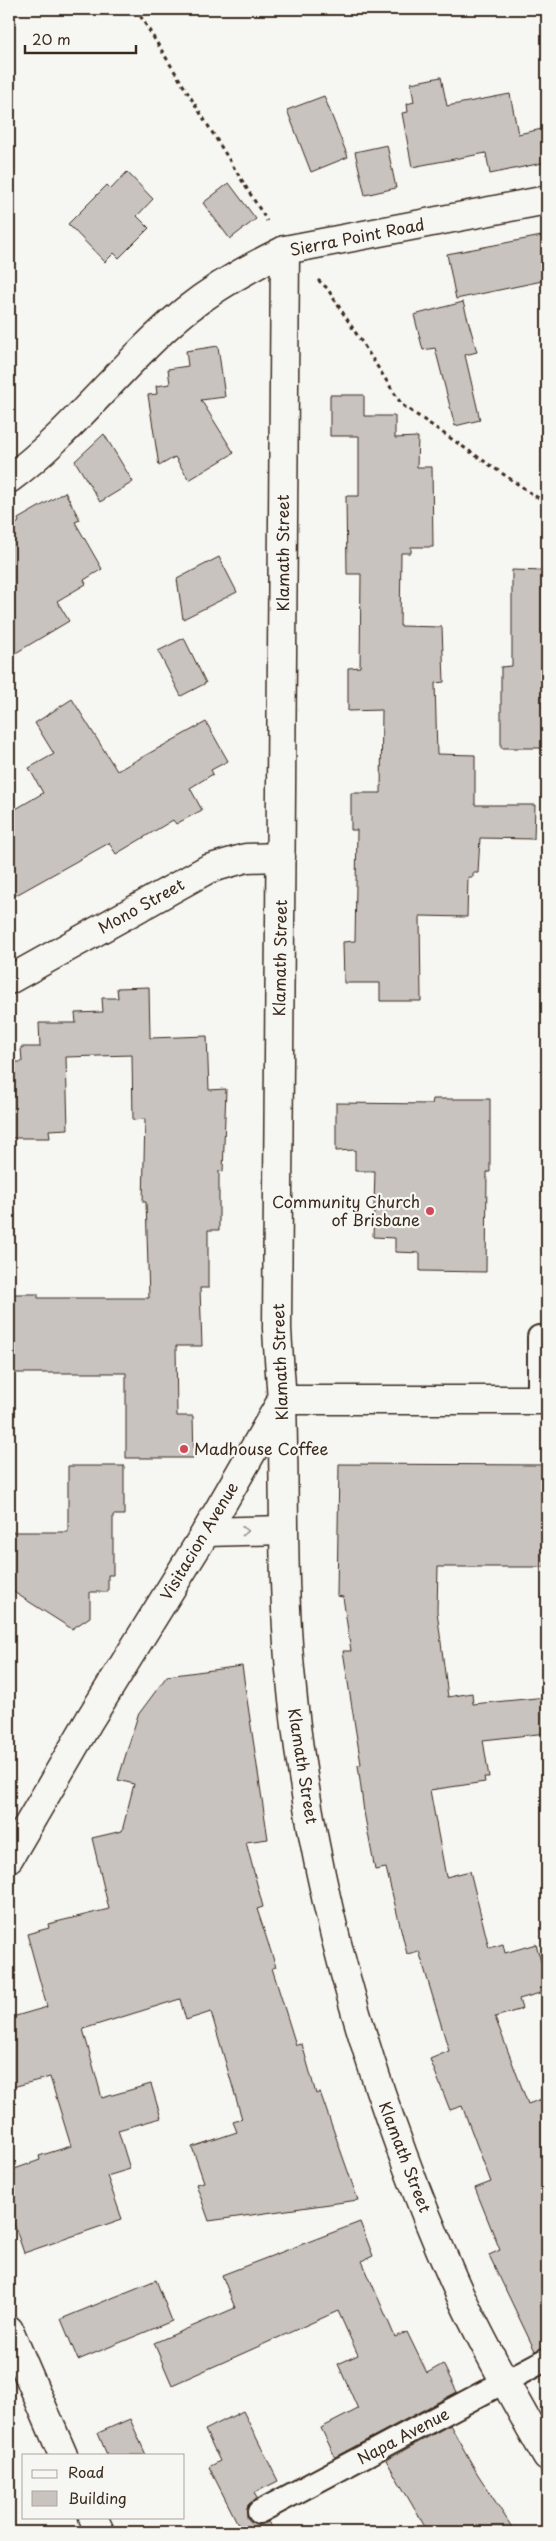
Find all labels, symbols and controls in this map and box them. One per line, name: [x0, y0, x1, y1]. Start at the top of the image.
scale bar: [25, 22, 136, 54]
text: 20 m: [32, 27, 71, 50]
street label: Sierra Point Road: [287, 211, 426, 261]
street label: Klamath Street: [270, 494, 294, 612]
street label: Mono Street: [93, 871, 188, 939]
street label: Klamath Street: [266, 899, 292, 1017]
place label: Community Church of Brisbane: [272, 1189, 420, 1231]
marker: Community Church of Brisbane: [424, 1205, 436, 1217]
street label: Klamath Street: [265, 1303, 293, 1421]
place label: Madhouse Coffee: [194, 1436, 328, 1460]
marker: Madhouse Coffee: [178, 1443, 190, 1455]
street label: Visitacion Avenue: [153, 1476, 243, 1604]
one-way arrow: [241, 1526, 249, 1536]
street label: Klamath Street: [283, 1706, 325, 1826]
street label: Klamath Street: [374, 2098, 438, 2216]
street label: Napa Avenue: [352, 2401, 453, 2469]
legend: [22, 2454, 185, 2518]
text: Road: [68, 2460, 104, 2483]
text: Building: [68, 2486, 127, 2509]

